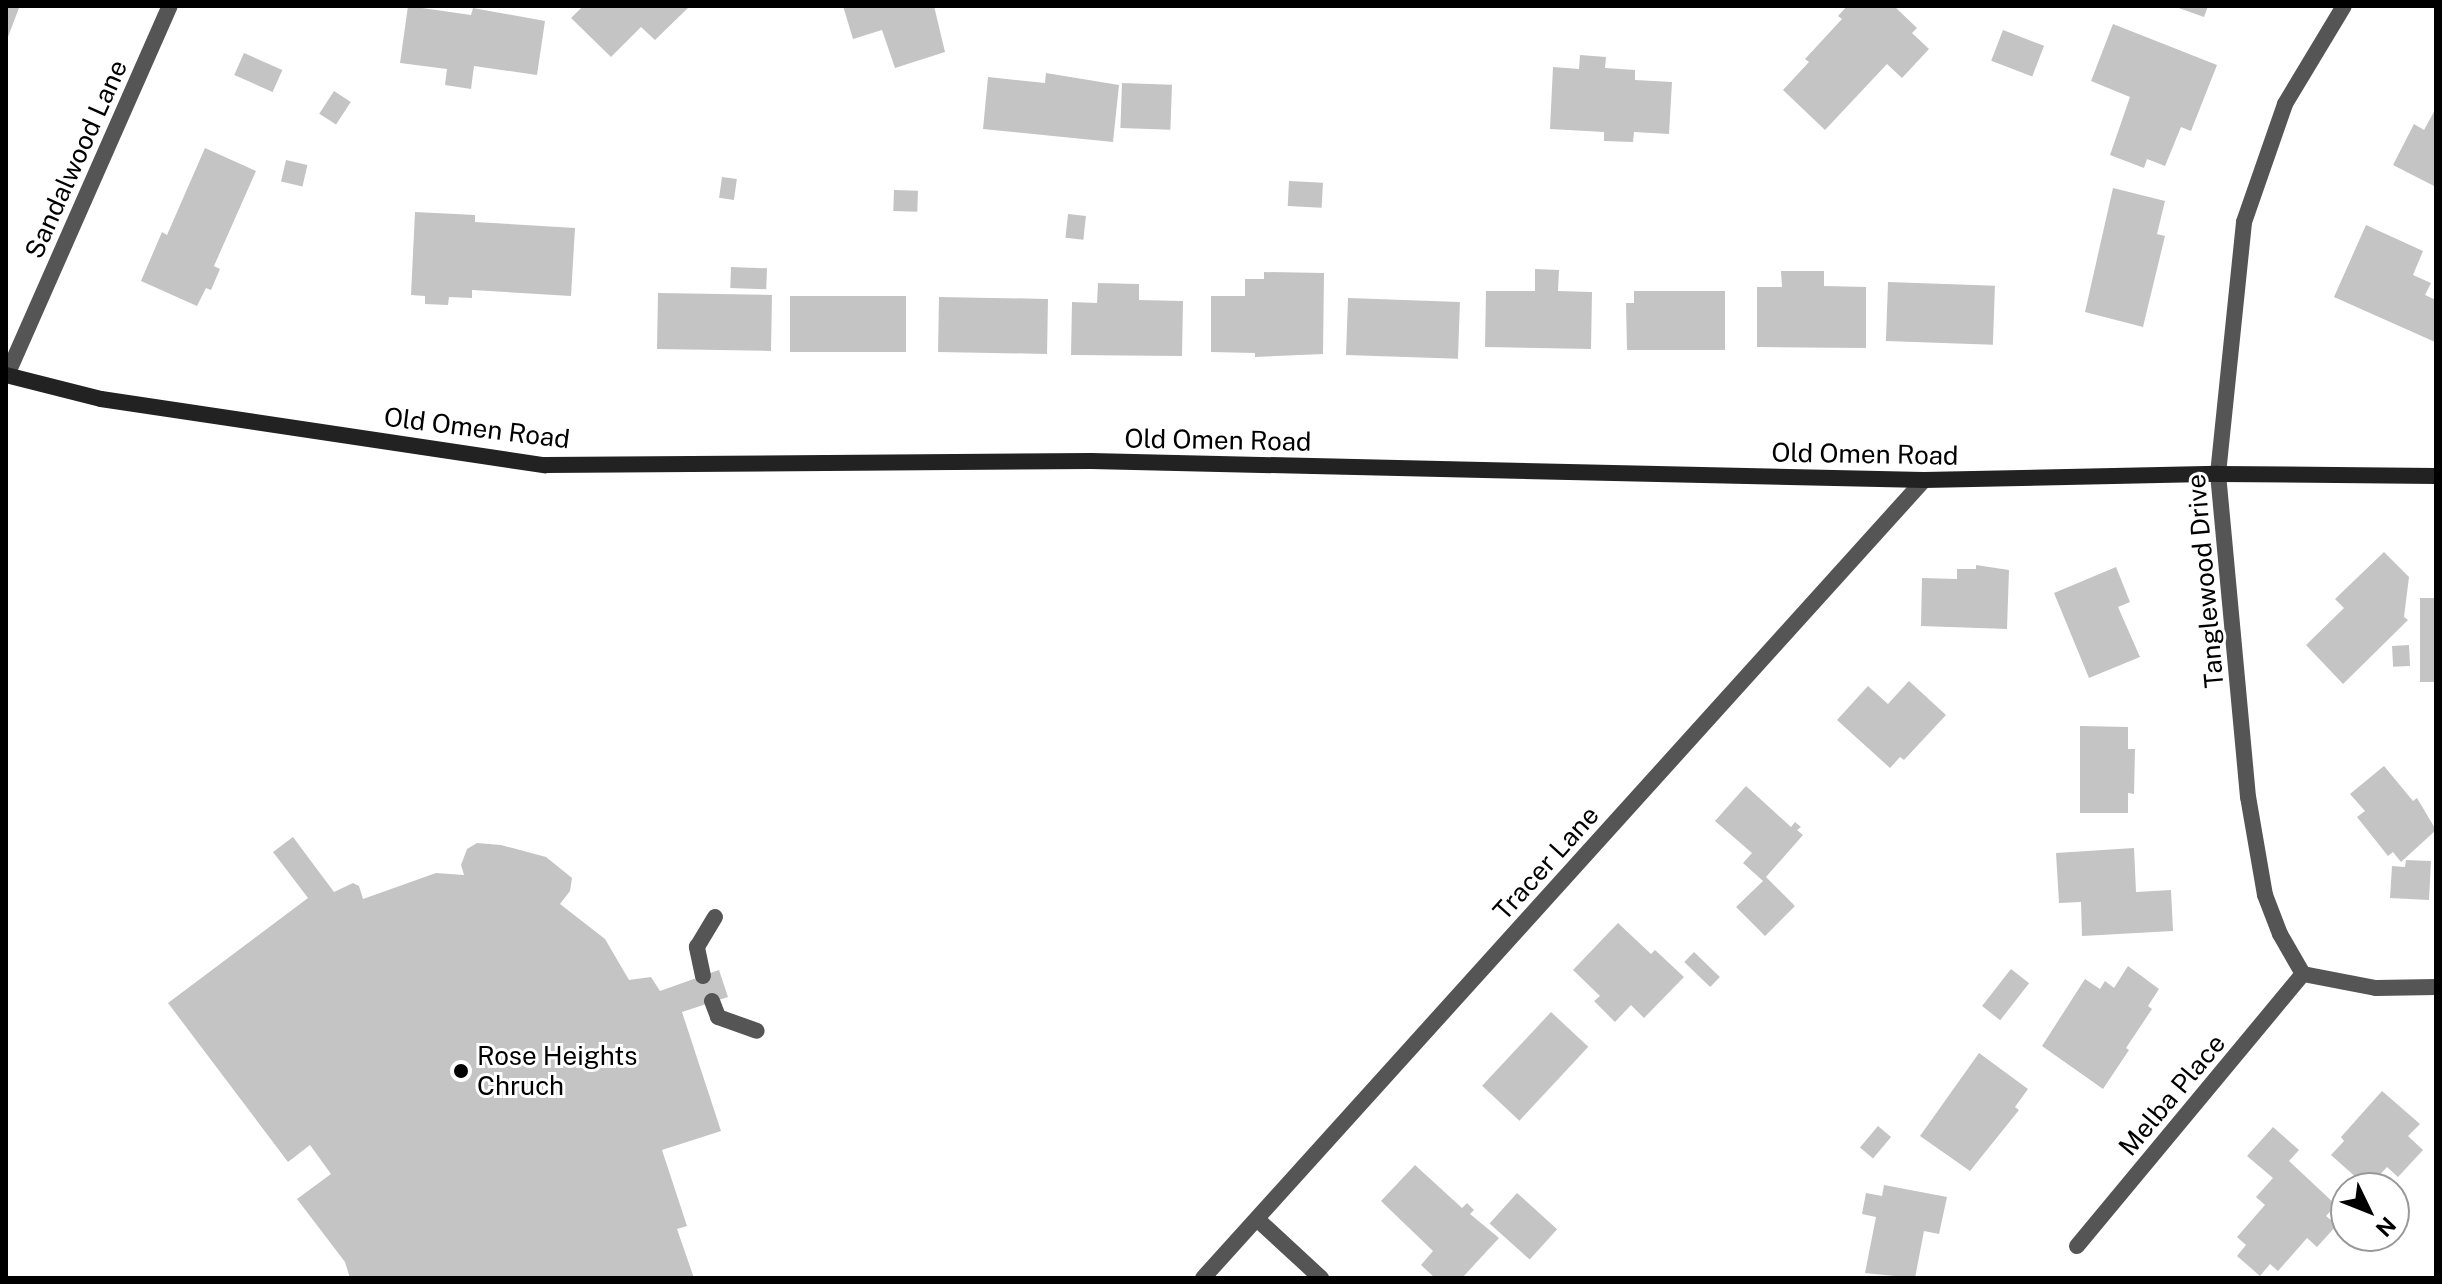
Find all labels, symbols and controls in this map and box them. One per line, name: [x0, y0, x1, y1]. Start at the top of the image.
street label: Sandalwood Lane: [18, 55, 134, 263]
street label: Old Omen Road: [382, 401, 572, 455]
street label: Old Omen Road: [1124, 423, 1312, 457]
street label: Old Omen Road: [1771, 437, 1959, 471]
street label: Tanglewood Drive: [2180, 473, 2230, 689]
street label: Tracer Lane: [1487, 800, 1605, 926]
street label: Melba Place: [2112, 1028, 2232, 1162]
place label: Rose Heights Chruch: [477, 1040, 638, 1102]
marker: Rose Heights Chruch: [452, 1062, 470, 1080]
north arrow: [2330, 1172, 2410, 1252]
text: N: [2371, 1212, 2401, 1242]

